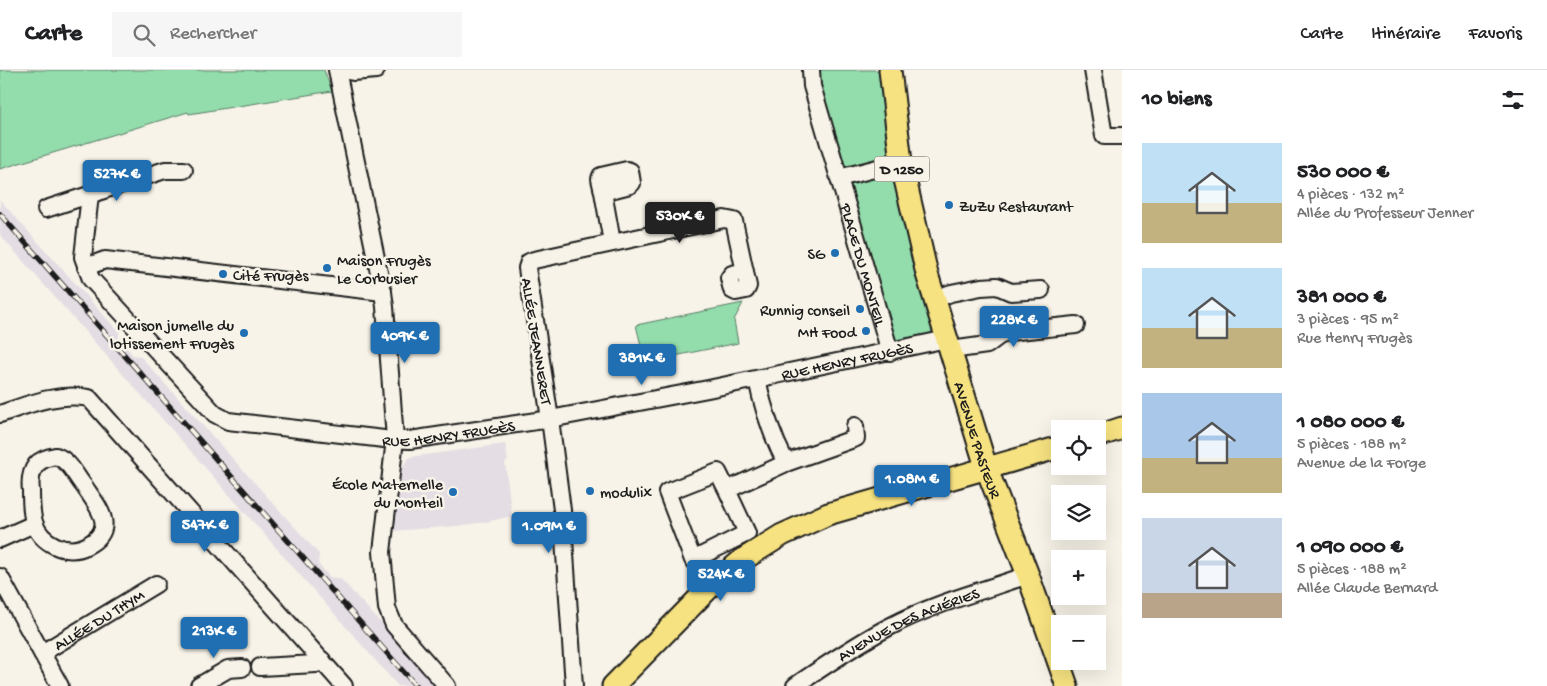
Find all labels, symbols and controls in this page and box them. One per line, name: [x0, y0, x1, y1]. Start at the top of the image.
search box: [112, 12, 462, 57]
text: Carte: [25, 20, 82, 49]
icon: search: [130, 21, 158, 49]
text: Rechercher: [170, 23, 256, 46]
text: Carte: [1300, 24, 1343, 45]
text: Itinéraire: [1371, 24, 1441, 45]
text: Favoris: [1469, 24, 1522, 45]
icon: filters: [1499, 86, 1527, 114]
text: 10 biens: [1142, 88, 1212, 113]
road number: D 1250: [874, 156, 930, 182]
pin: 527K €: [76, 160, 158, 202]
text: 530 000 €: [1297, 161, 1389, 186]
icon: home: [1182, 163, 1242, 223]
text: 527K €: [94, 166, 140, 185]
text: 4 pièces · 132 m²: [1297, 186, 1404, 205]
marker: ZuZu Restaurant: [943, 199, 955, 211]
place label: ZuZu Restaurant: [959, 199, 1074, 218]
street label: PLACE DU MONTEIL: [834, 201, 888, 330]
pin: 530K €: [639, 202, 721, 244]
text: Allée du Professeur Jenner: [1297, 205, 1473, 224]
text: 530K €: [656, 208, 704, 227]
place label: SG: [807, 247, 826, 266]
marker: SG: [829, 247, 841, 259]
place label: Maison Frugès Le Corbusier: [337, 253, 432, 290]
marker: Maison Frugès Le Corbusier: [321, 262, 333, 274]
marker: Cité Frugès: [217, 268, 229, 280]
place label: Cité Frugès: [233, 268, 309, 287]
street label: ALLÉE JEANNERET: [515, 277, 554, 407]
text: 381 000 €: [1297, 286, 1386, 311]
icon: home: [1182, 288, 1242, 348]
place label: Runnig conseil: [760, 303, 850, 322]
marker: Runnig conseil: [854, 303, 866, 315]
pin: 228K €: [973, 306, 1055, 348]
text: 3 pièces · 95 m²: [1297, 311, 1399, 330]
text: 228K €: [991, 312, 1037, 331]
place label: Maison jumelle du lotissement Frugès: [110, 318, 235, 355]
pin: 409K €: [364, 322, 446, 364]
place label: MH Food: [798, 325, 858, 344]
marker: MH Food: [860, 325, 872, 337]
marker: Maison jumelle du lotissement Frugès: [238, 327, 250, 339]
text: 409K €: [382, 328, 428, 347]
text: Rue Henry Frugès: [1297, 330, 1412, 349]
street label: RUE HENRY FRUGÈS: [780, 340, 915, 386]
pin: 381K €: [601, 344, 683, 386]
text: 381K €: [619, 350, 665, 369]
street label: AVENUE PASTEUR: [948, 380, 1003, 502]
text: 1 080 000 €: [1297, 411, 1404, 436]
icon: home: [1182, 413, 1242, 473]
street label: RUE HENRY FRUGÈS: [382, 418, 517, 453]
map controls: [1051, 420, 1106, 670]
button: locate: [1051, 420, 1106, 475]
text: 5 pièces · 188 m²: [1297, 436, 1406, 455]
text: Avenue de la Forge: [1297, 455, 1426, 474]
pin: 1.08M €: [866, 464, 958, 507]
text: 1.08M €: [885, 471, 939, 490]
place label: École Maternelle du Monteil: [332, 477, 444, 514]
marker: modulix: [584, 485, 596, 497]
place label: modulix: [600, 485, 653, 504]
button: layers: [1051, 485, 1106, 540]
marker: École Maternelle du Monteil: [447, 486, 459, 498]
pin: 547K €: [164, 510, 246, 553]
pin: 1.09M €: [503, 512, 595, 554]
text: 547K €: [182, 517, 228, 536]
text: 1.09M €: [523, 518, 576, 537]
text: 1 090 000 €: [1297, 536, 1403, 561]
icon: home: [1182, 538, 1242, 598]
button: +: [1051, 550, 1106, 605]
pin: 524K €: [680, 560, 762, 602]
text: 5 pièces · 188 m²: [1297, 561, 1406, 580]
text: 524K €: [698, 566, 744, 585]
text: Allée Claude Bernard: [1297, 580, 1437, 599]
street label: AVENUE DES ACIÉRIES: [835, 585, 983, 668]
street label: ALLÉE DU THYM: [52, 587, 150, 656]
button: −: [1051, 615, 1106, 670]
pin: 213K €: [173, 616, 255, 659]
text: 213K €: [192, 623, 236, 642]

